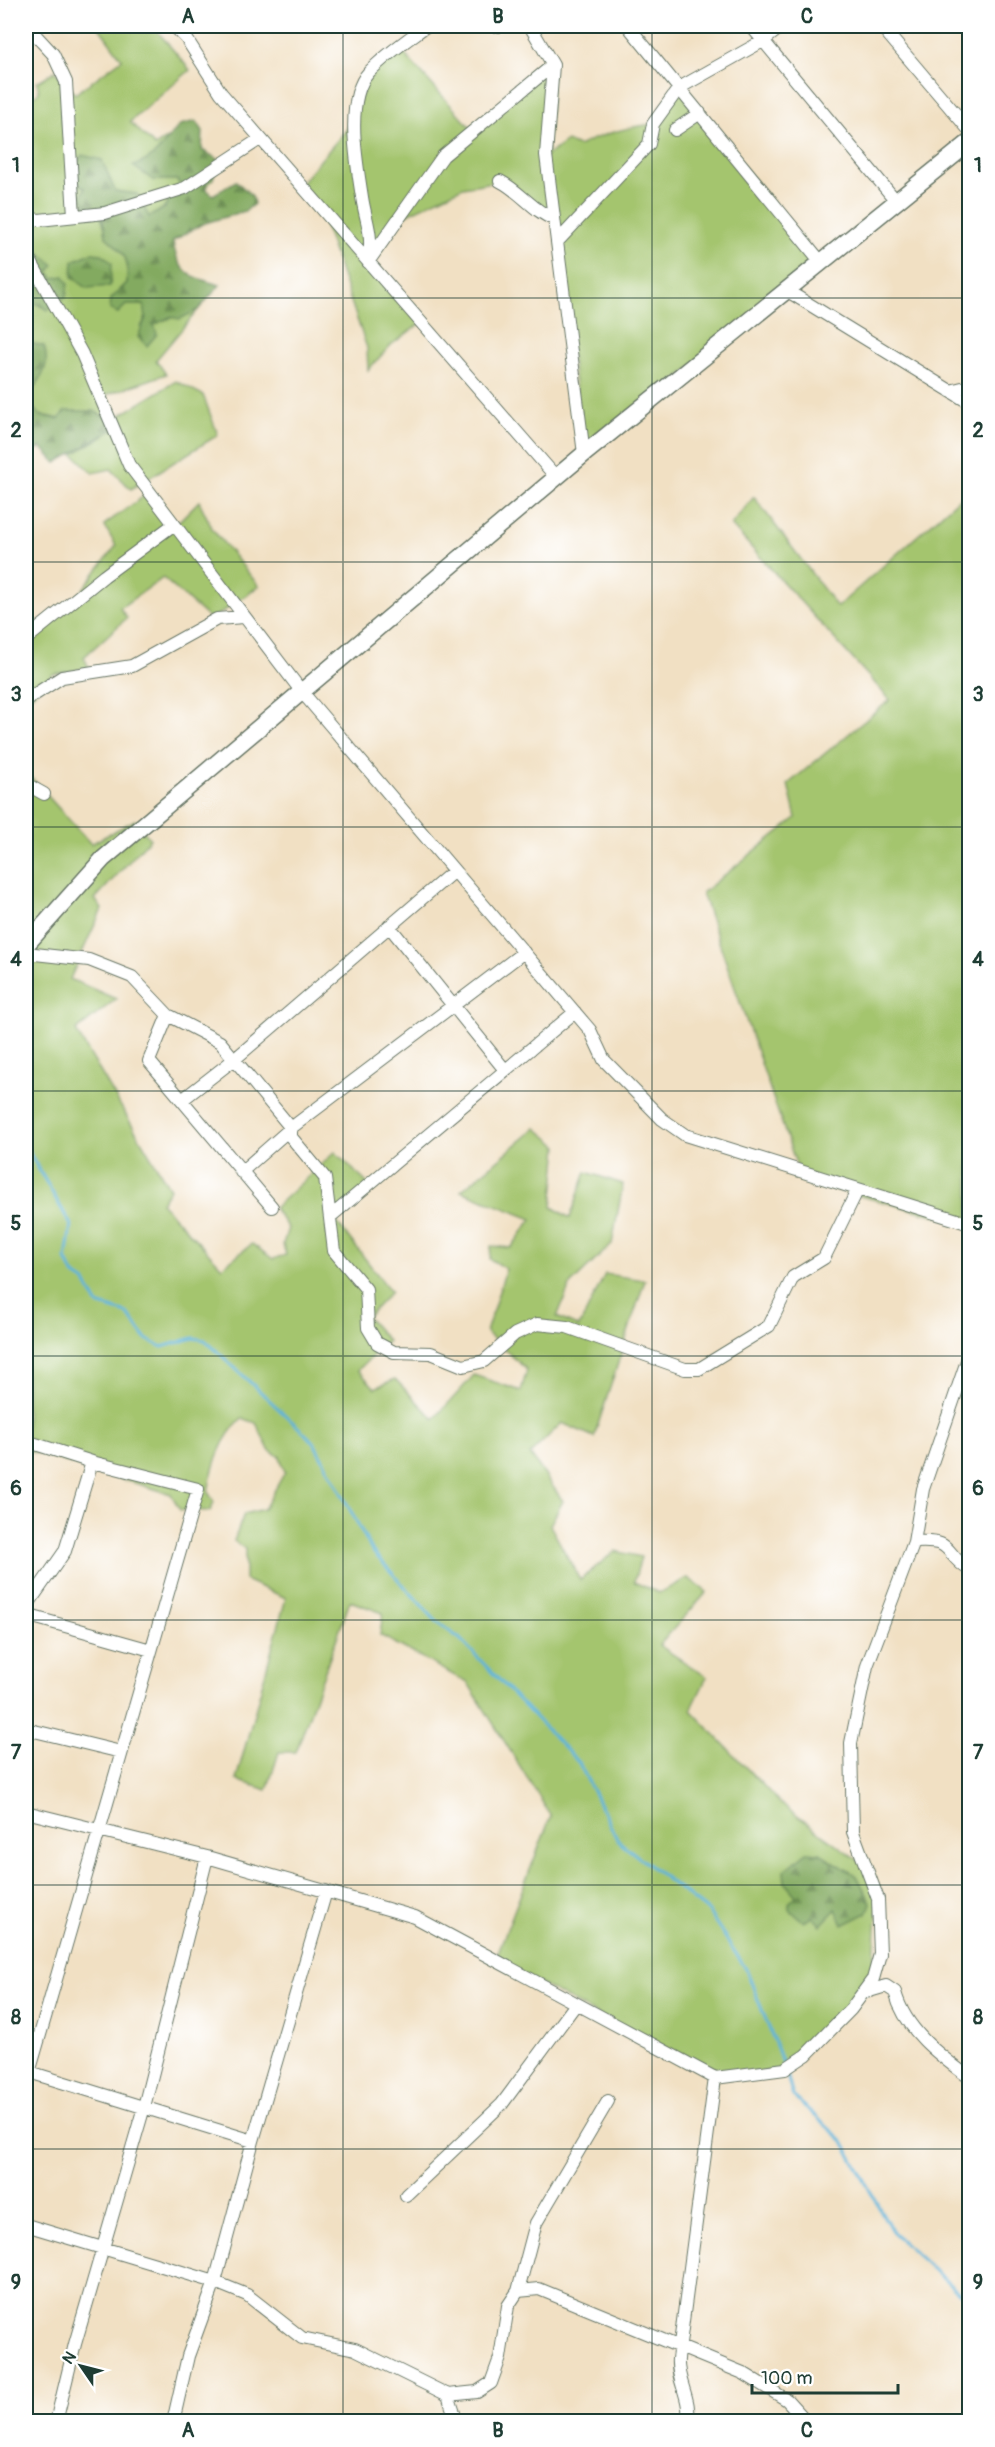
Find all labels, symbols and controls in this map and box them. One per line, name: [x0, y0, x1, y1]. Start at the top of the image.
text: A: [182, 4, 195, 29]
text: B: [492, 4, 504, 29]
text: C: [801, 4, 813, 29]
text: 1: [12, 153, 20, 178]
text: 1: [974, 153, 982, 178]
text: 2: [10, 418, 22, 443]
text: 2: [972, 418, 984, 443]
text: 3: [10, 682, 22, 707]
text: 3: [972, 682, 984, 707]
text: 4: [10, 947, 22, 972]
text: 4: [972, 947, 984, 972]
text: 5: [11, 1211, 22, 1236]
text: 5: [973, 1211, 984, 1236]
text: 6: [10, 1476, 22, 1501]
text: 6: [972, 1476, 984, 1501]
text: 7: [11, 1740, 22, 1765]
text: 7: [973, 1740, 984, 1765]
text: 8: [11, 2005, 21, 2030]
text: 8: [973, 2005, 983, 2030]
text: 9: [11, 2270, 21, 2295]
text: 9: [973, 2270, 983, 2295]
north arrow: [51, 2336, 111, 2396]
text: N: [58, 2348, 81, 2368]
scale bar: [752, 2357, 898, 2395]
text: 100 m: [761, 2367, 813, 2390]
text: A: [182, 2418, 195, 2443]
text: B: [492, 2418, 504, 2443]
text: C: [801, 2418, 813, 2443]

